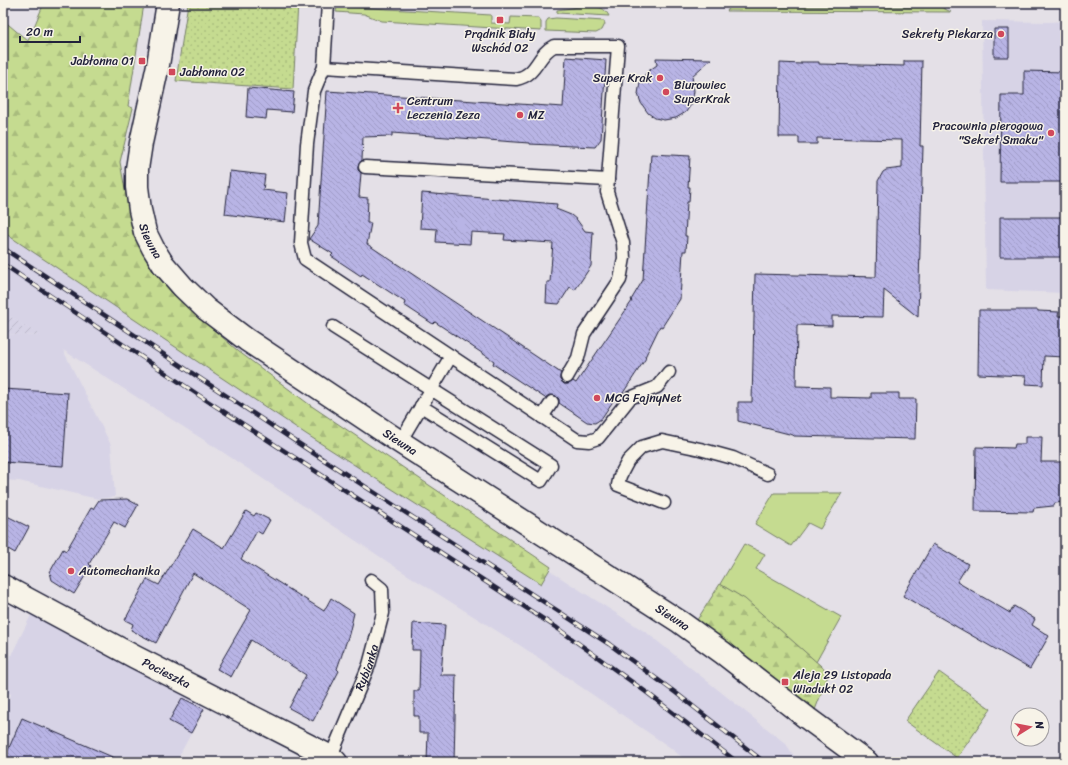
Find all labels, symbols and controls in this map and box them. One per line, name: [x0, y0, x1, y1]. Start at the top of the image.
marker: Prądnik Biały Wschód 02: [495, 15, 505, 25]
scale bar: [20, 18, 80, 44]
text: 20 m: [26, 21, 53, 43]
place label: Prądnik Biały Wschód 02: [465, 23, 536, 59]
place label: Sekrety Piekarza: [902, 23, 993, 45]
marker: Sekrety Piekarza: [996, 29, 1006, 39]
place label: Jabłonna 01: [70, 50, 134, 72]
marker: Jabłonna 01: [137, 56, 147, 66]
place label: Jabłonna 02: [179, 61, 245, 83]
marker: Jabłonna 02: [167, 67, 177, 77]
place label: Super Krak: [593, 67, 653, 89]
marker: Super Krak: [655, 73, 665, 83]
place label: Biurowiec SuperKrak: [674, 74, 731, 110]
marker: Biurowiec SuperKrak: [661, 87, 671, 97]
place label: Centrum Leczenia Zeza: [407, 90, 480, 126]
marker: Centrum Leczenia Zeza: [392, 102, 404, 114]
place label: MZ: [528, 104, 545, 126]
marker: MZ: [515, 110, 525, 120]
place label: Pracownia pierogowa "Sekret Smaku": [933, 115, 1044, 151]
marker: Pracownia pierogowa "Sekret Smaku": [1046, 128, 1056, 138]
street label: Siewna: [132, 221, 168, 263]
place label: MCG FajnyNet: [605, 387, 682, 409]
marker: MCG FajnyNet: [592, 393, 602, 403]
street label: Siewna: [378, 422, 422, 461]
place label: Automechanika: [78, 560, 160, 582]
marker: Automechanika: [66, 566, 76, 576]
street label: Siewna: [651, 598, 695, 637]
street label: Rybianka: [348, 642, 385, 694]
street label: Pocieszka: [138, 651, 195, 695]
place label: Aleja 29 Listopada Wiadukt 02: [792, 664, 891, 700]
marker: Aleja 29 Listopada Wiadukt 02: [780, 677, 790, 687]
north arrow: [1010, 707, 1050, 747]
text: N: [1029, 719, 1049, 731]

